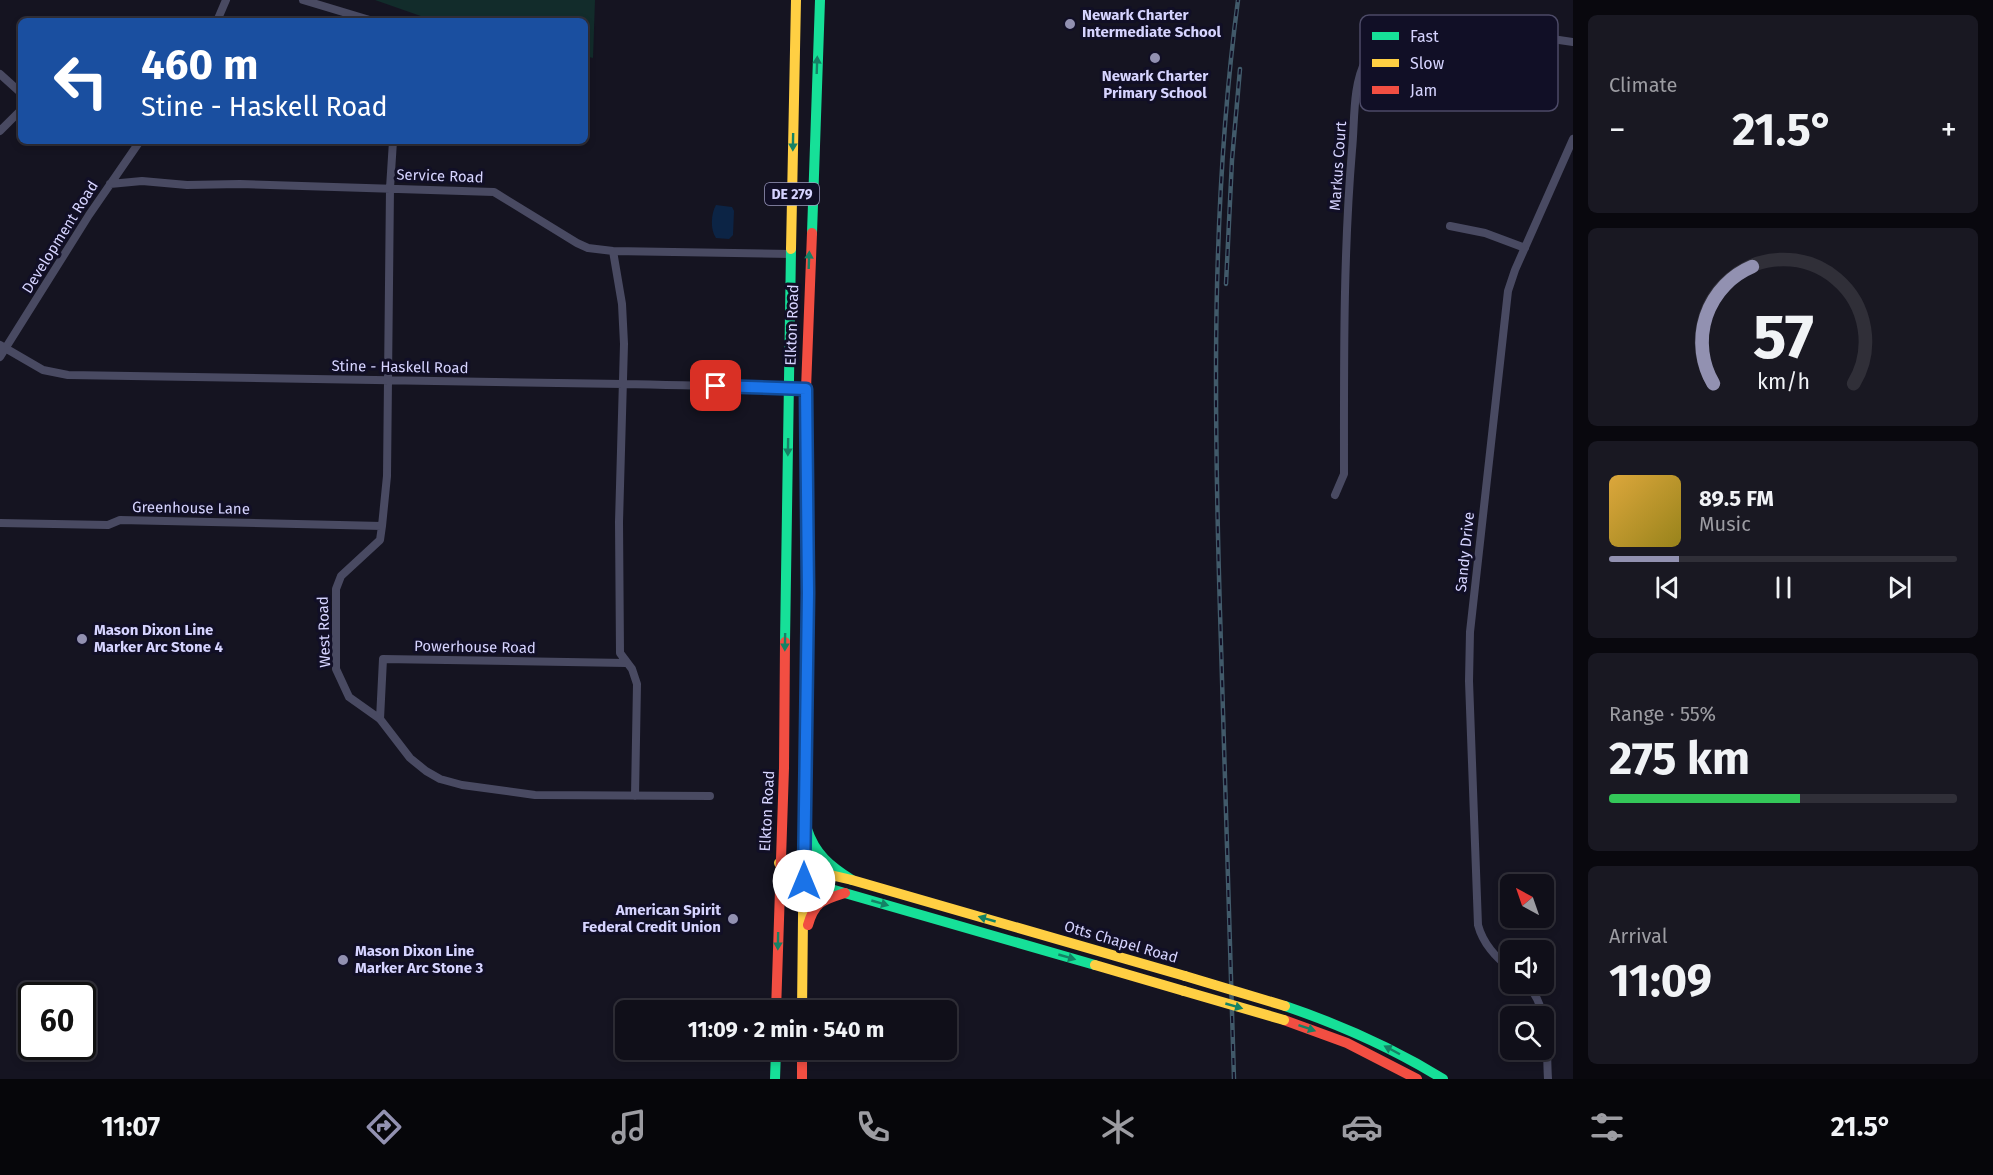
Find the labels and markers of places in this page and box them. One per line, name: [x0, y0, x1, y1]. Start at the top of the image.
place label: Newark Charter Intermediate School: [1082, 6, 1222, 41]
marker: Newark Charter Intermediate School: [1063, 17, 1077, 31]
marker: Newark Charter Primary School: [1148, 51, 1162, 65]
place label: Newark Charter Primary School: [1102, 67, 1209, 102]
pin: [690, 360, 741, 411]
place label: Mason Dixon Line Marker Arc Stone 4: [94, 621, 223, 656]
marker: Mason Dixon Line Marker Arc Stone 4: [75, 632, 89, 646]
place label: American Spirit Federal Credit Union: [582, 901, 721, 936]
marker: American Spirit Federal Credit Union: [726, 912, 740, 926]
place label: Mason Dixon Line Marker Arc Stone 3: [355, 942, 483, 977]
marker: Mason Dixon Line Marker Arc Stone 3: [336, 953, 350, 967]

